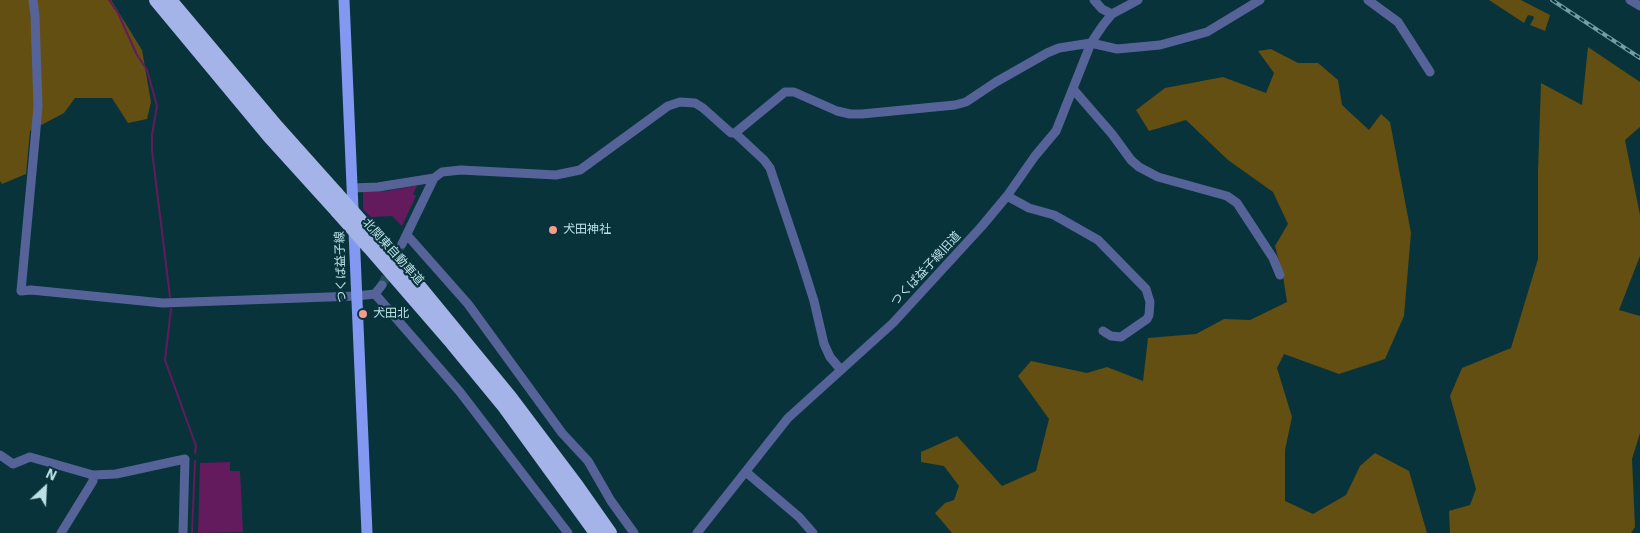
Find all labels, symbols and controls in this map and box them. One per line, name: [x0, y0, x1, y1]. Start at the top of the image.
street label: 北関東自動車道: [360, 216, 426, 288]
place label: 犬田神社: [563, 223, 611, 237]
marker: 犬田神社: [547, 224, 559, 236]
street label: つくば益子線旧道: [888, 229, 964, 309]
street label: つくば益子線: [333, 231, 349, 303]
place label: 犬田北: [373, 307, 409, 321]
marker: 犬田北: [357, 308, 369, 320]
north arrow: [20, 463, 70, 513]
text: N: [43, 464, 60, 485]

